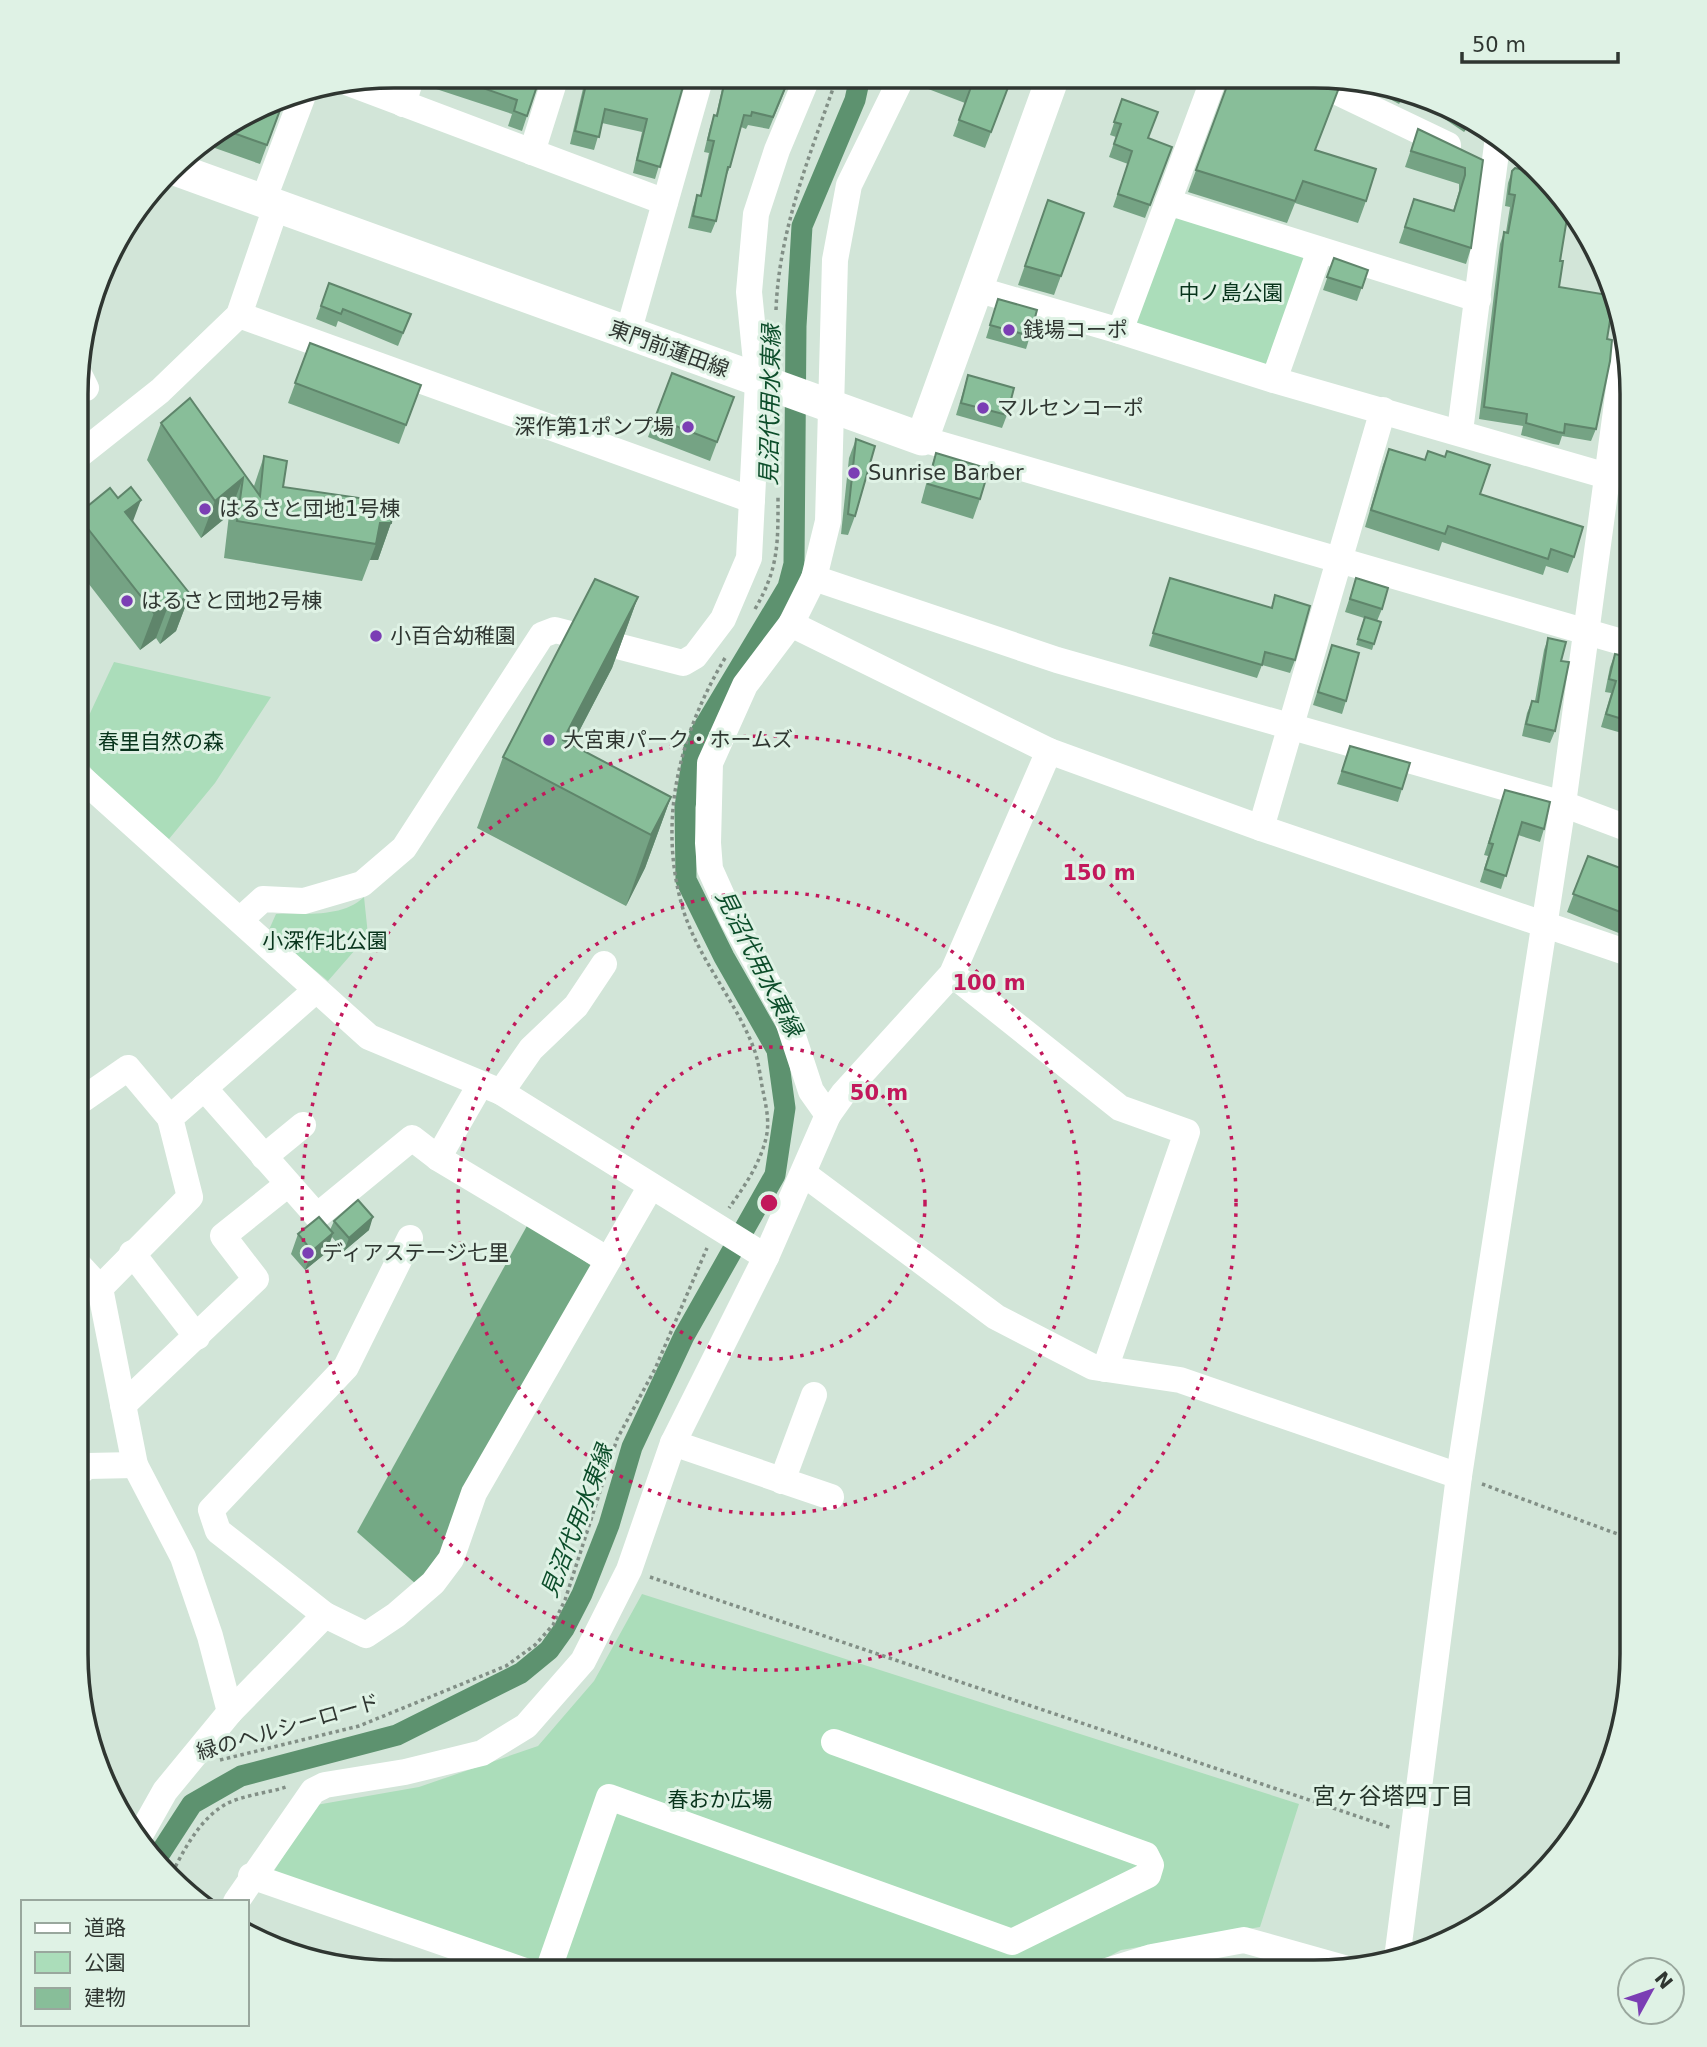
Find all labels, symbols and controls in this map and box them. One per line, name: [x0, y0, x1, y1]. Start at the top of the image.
scale bar: [1462, 21, 1618, 65]
text: 50 m: [1472, 33, 1526, 57]
park label: 中ノ島公園: [1179, 281, 1284, 305]
street label: 東門前蓮田線: [606, 316, 732, 382]
place label: 銭場コーポ: [1023, 318, 1128, 342]
water label: 見沼代用水東縁: [756, 321, 784, 486]
marker: 銭場コーポ: [1001, 322, 1017, 338]
place label: マルセンコーポ: [997, 396, 1144, 420]
marker: マルセンコーポ: [975, 400, 991, 416]
place label: 深作第1ポンプ場: [514, 415, 674, 439]
marker: 深作第1ポンプ場: [680, 419, 696, 435]
place label: Sunrise Barber: [868, 461, 1024, 485]
marker: Sunrise Barber: [846, 465, 862, 481]
place label: はるさと団地1号棟: [219, 497, 400, 521]
marker: はるさと団地1号棟: [197, 501, 213, 517]
place label: はるさと団地2号棟: [141, 589, 322, 613]
marker: はるさと団地2号棟: [119, 593, 135, 609]
place label: 小百合幼稚園: [390, 624, 516, 648]
marker: 小百合幼稚園: [368, 628, 384, 644]
place label: 大宮東パーク・ホームズ: [563, 728, 793, 752]
park label: 春里自然の森: [98, 730, 224, 754]
marker: 大宮東パーク・ホームズ: [541, 732, 557, 748]
text: 150 m: [1062, 861, 1136, 885]
water label: 見沼代用水東縁: [711, 885, 808, 1043]
park label: 小深作北公園: [262, 929, 388, 953]
text: 100 m: [952, 971, 1026, 995]
text: 50 m: [850, 1081, 908, 1105]
centre of rings: [757, 1191, 781, 1215]
place label: ディアステージ七里: [322, 1241, 509, 1265]
marker: ディアステージ七里: [300, 1245, 316, 1261]
water label: 見沼代用水東縁: [536, 1438, 619, 1601]
street label: 緑のヘルシーロード: [194, 1689, 382, 1765]
district label: 宮ヶ谷塔四丁目: [1313, 1783, 1474, 1809]
park label: 春おか広場: [668, 1788, 773, 1812]
legend: [21, 1900, 248, 2026]
text: 道路: [84, 1916, 126, 1940]
text: 公園: [84, 1951, 126, 1975]
north arrow: [1616, 1956, 1686, 2026]
text: N: [1650, 1967, 1678, 1993]
text: 建物: [84, 1986, 126, 2010]

